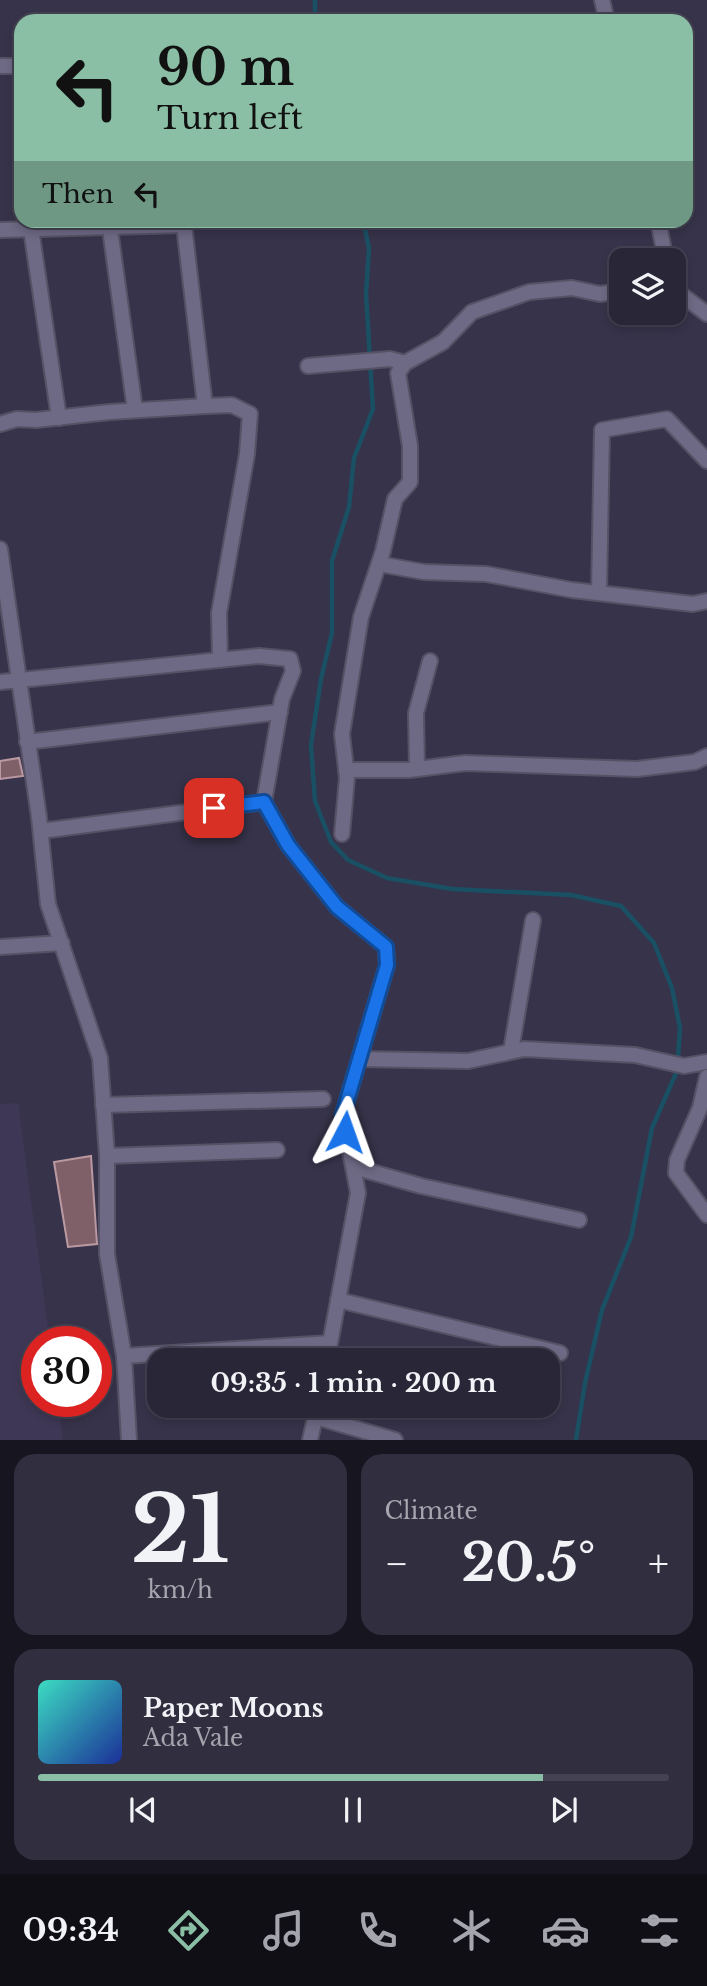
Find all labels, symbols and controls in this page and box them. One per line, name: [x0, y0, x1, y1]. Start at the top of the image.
text: 90 m: [157, 37, 294, 98]
icon: left: [42, 42, 133, 133]
text: Turn left: [157, 98, 303, 138]
icon: left: [128, 175, 166, 213]
text: Then: [42, 178, 114, 210]
map controls: [609, 248, 686, 325]
button: layers: [609, 248, 686, 325]
pin: [184, 778, 244, 838]
icon: arrive: [195, 789, 233, 827]
position arrow: [308, 1095, 382, 1169]
speed limit sign: 30: [21, 1326, 112, 1417]
text: 09:35 · 1 min · 200 m: [210, 1367, 497, 1399]
text: 21: [131, 1474, 230, 1587]
text: Climate: [385, 1497, 478, 1525]
text: 20.5°: [461, 1531, 595, 1595]
text: −: [385, 1540, 409, 1587]
text: +: [648, 1540, 669, 1587]
text: km/h: [148, 1576, 213, 1604]
text: Paper Moons: [143, 1692, 324, 1724]
text: Ada Vale: [143, 1724, 243, 1752]
icon: previous: [124, 1791, 162, 1829]
icon: pause: [334, 1791, 372, 1829]
icon: next: [545, 1791, 583, 1829]
icon: directions: [164, 1906, 213, 1955]
icon: music: [259, 1906, 308, 1955]
icon: phone: [353, 1906, 402, 1955]
icon: climate: [447, 1906, 496, 1955]
icon: car: [541, 1906, 590, 1955]
icon: filters: [635, 1906, 684, 1955]
text: 09:34: [23, 1910, 119, 1950]

